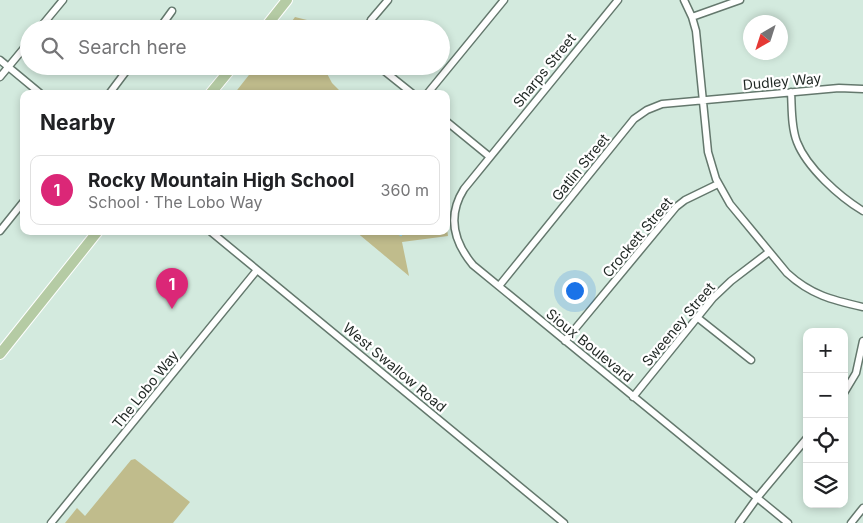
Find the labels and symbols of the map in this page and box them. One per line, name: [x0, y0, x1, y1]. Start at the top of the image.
north arrow: [743, 15, 788, 60]
street label: Sharps Street: [509, 29, 579, 110]
street label: Dudley Way: [742, 69, 822, 93]
street label: Gatlin Street: [548, 130, 612, 204]
street label: Crockett Street: [599, 193, 676, 281]
pin: 1: [156, 268, 188, 309]
your location: [562, 278, 588, 304]
street label: Sweeney Street: [638, 278, 718, 369]
street label: Sioux Boulevard: [543, 305, 637, 385]
street label: West Swallow Road: [340, 319, 450, 415]
street label: The Lobo Way: [108, 347, 182, 431]

